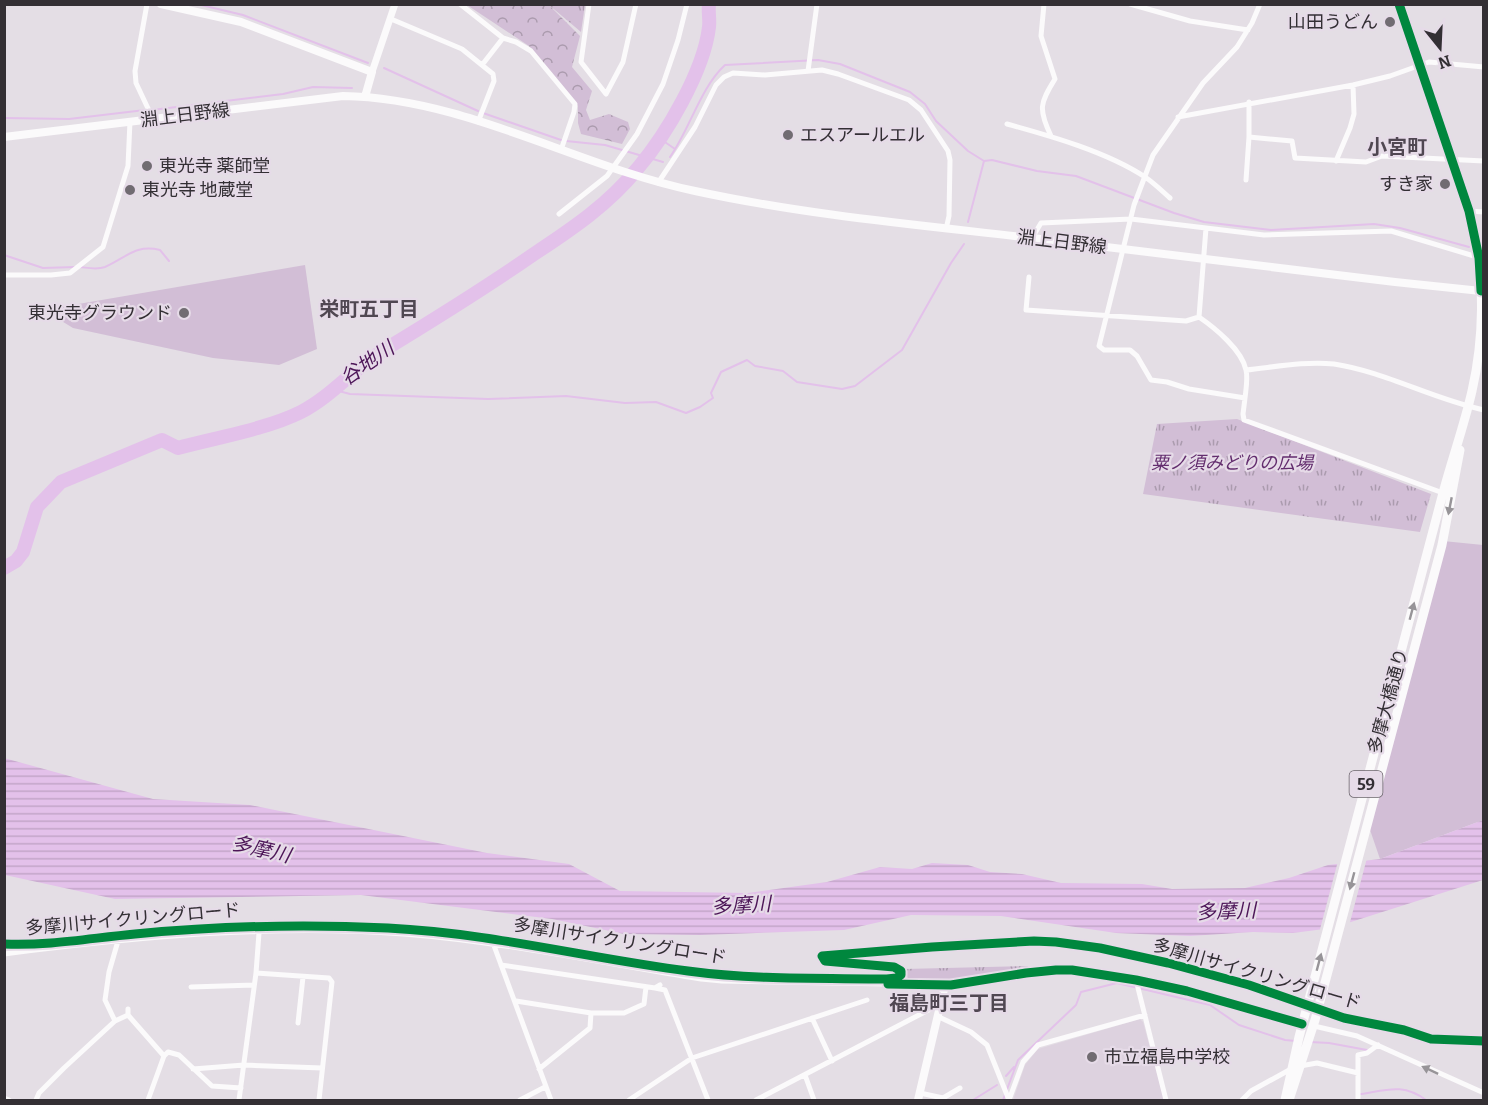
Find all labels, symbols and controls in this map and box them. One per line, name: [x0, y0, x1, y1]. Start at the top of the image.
place label: 山田うどん: [1288, 11, 1378, 33]
marker: 山田うどん: [1383, 15, 1397, 29]
north arrow: [1410, 18, 1470, 78]
text: N: [1436, 51, 1453, 73]
street label: 淵上日野線: [139, 99, 231, 131]
place label: エスアールエル: [800, 124, 925, 146]
marker: エスアールエル: [781, 128, 795, 142]
district label: 小宮町: [1367, 135, 1427, 159]
place label: 東光寺 薬師堂: [159, 155, 271, 177]
marker: 東光寺 薬師堂: [140, 159, 154, 173]
place label: すき家: [1379, 173, 1433, 195]
marker: すき家: [1438, 177, 1452, 191]
place label: 東光寺 地蔵堂: [142, 179, 254, 201]
marker: 東光寺 地蔵堂: [123, 183, 137, 197]
street label: 淵上日野線: [1016, 226, 1108, 258]
district label: 栄町五丁目: [319, 297, 419, 321]
place label: 東光寺グラウンド: [28, 302, 172, 324]
marker: 東光寺グラウンド: [177, 306, 191, 320]
water label: 谷地川: [336, 335, 400, 390]
park label: 粟ノ須みどりの広場: [1151, 452, 1315, 474]
one-way arrow: [1445, 496, 1454, 515]
one-way arrow: [1408, 602, 1417, 620]
street label: 多摩大橋通り: [1363, 646, 1413, 756]
road number: 59: [1350, 771, 1382, 797]
water label: 多摩川: [229, 831, 295, 868]
one-way arrow: [1347, 871, 1357, 890]
water label: 多摩川: [710, 891, 774, 919]
water label: 多摩川: [1196, 898, 1258, 924]
street label: 多摩川サイクリングロード: [25, 899, 241, 939]
street label: 多摩川サイクリングロード: [512, 913, 728, 969]
street label: 多摩川サイクリングロード: [1150, 934, 1364, 1014]
one-way arrow: [1315, 953, 1324, 971]
district label: 福島町三丁目: [889, 991, 1009, 1015]
place label: 市立福島中学校: [1104, 1046, 1230, 1068]
marker: 市立福島中学校: [1085, 1050, 1099, 1064]
one-way arrow: [1421, 1065, 1438, 1074]

